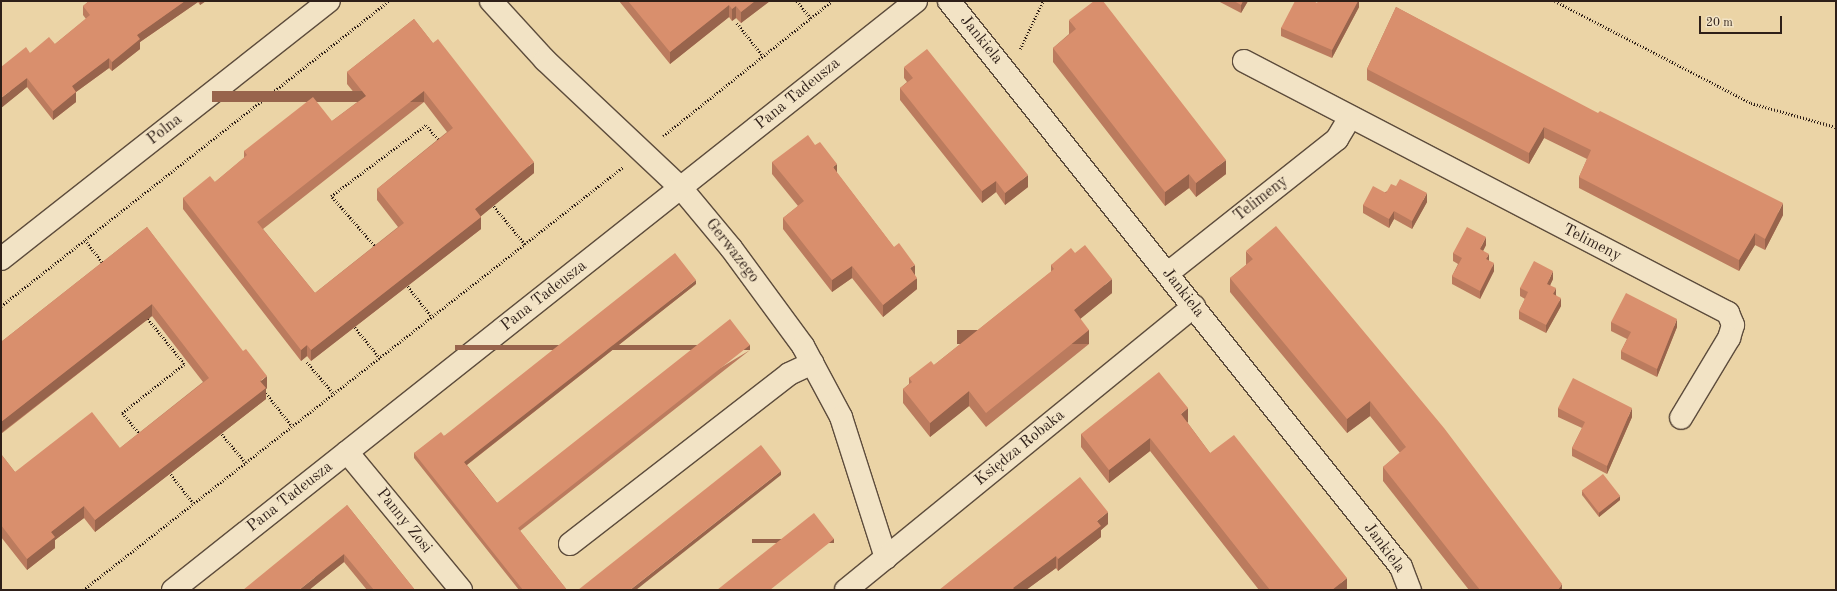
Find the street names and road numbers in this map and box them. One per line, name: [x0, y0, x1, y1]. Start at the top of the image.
street label: Jankiela: [955, 12, 1007, 68]
street label: Pana Tadeusza: [752, 54, 844, 134]
street label: Polna: [144, 110, 186, 150]
street label: Telimeny: [1230, 172, 1292, 226]
street label: Gerwazego: [701, 215, 763, 287]
street label: Telimeny: [1559, 220, 1625, 266]
street label: Pana Tadeusza: [497, 256, 591, 336]
street label: Jankiela: [1158, 264, 1208, 322]
street label: Księdza Robaka: [971, 406, 1069, 490]
street label: Pana Tadeusza: [243, 457, 337, 537]
street label: Panny Zosi: [372, 485, 436, 557]
street label: Jankiela: [1359, 519, 1409, 577]

